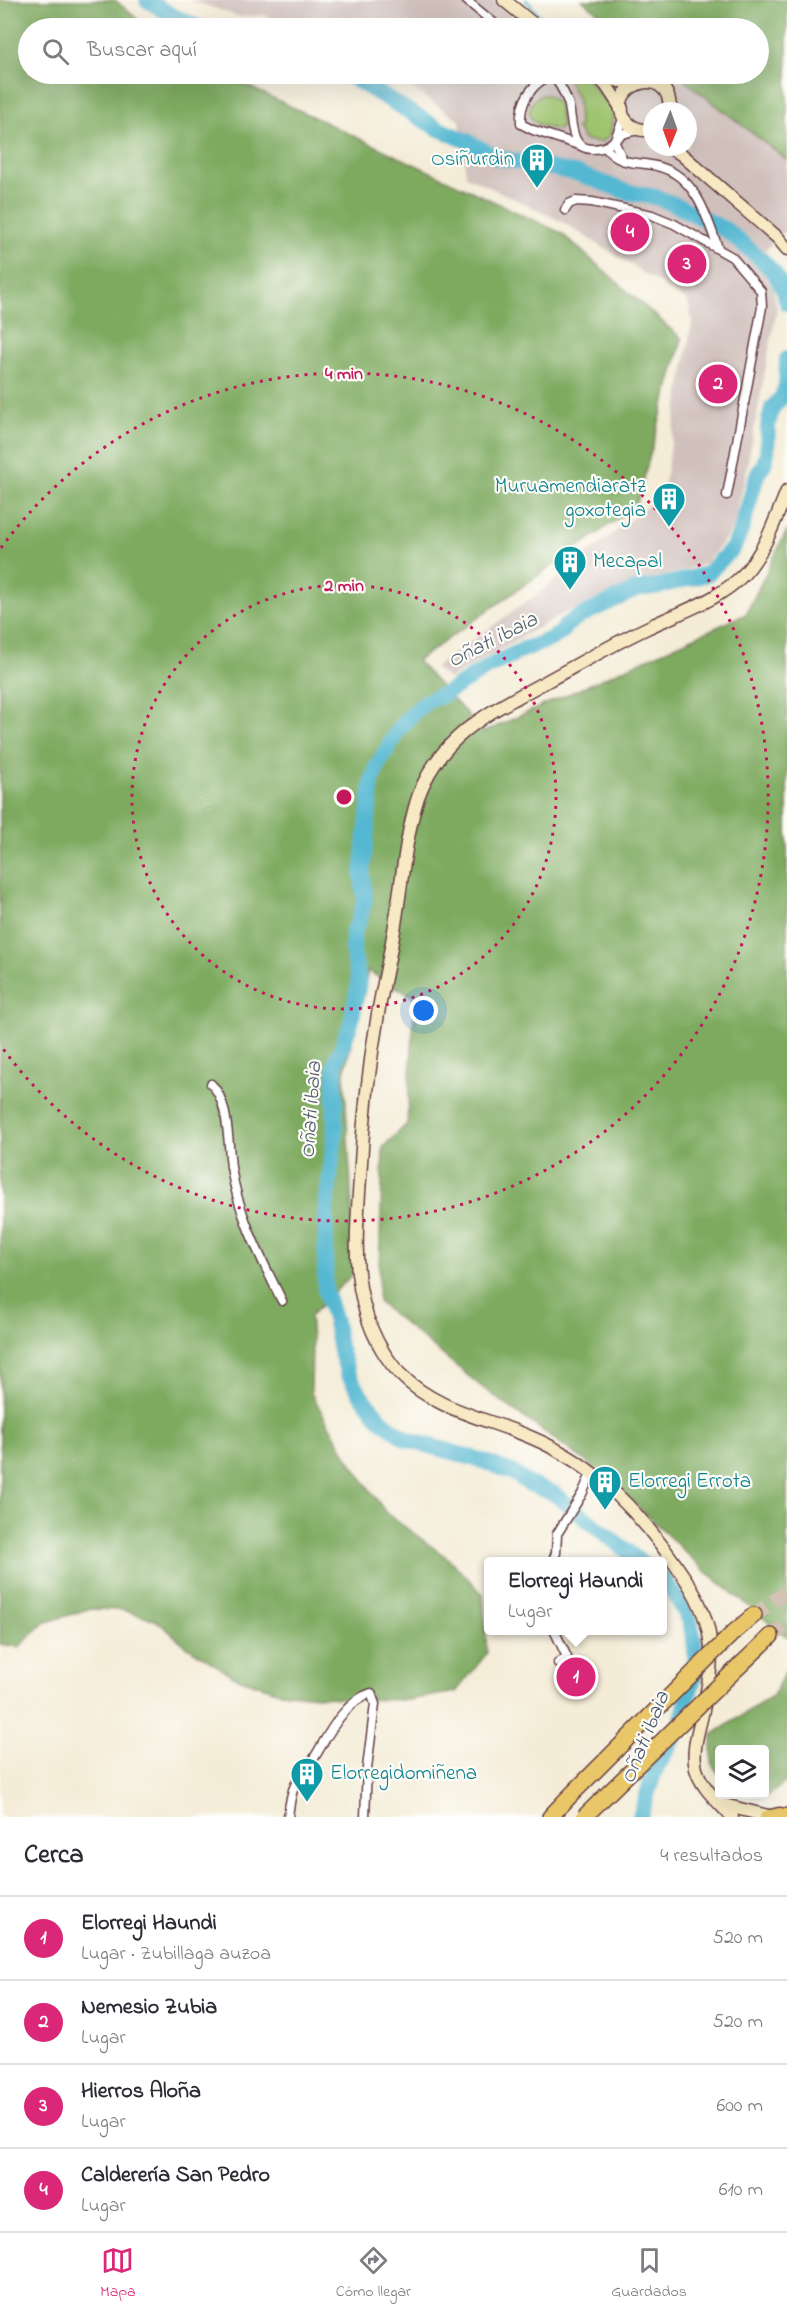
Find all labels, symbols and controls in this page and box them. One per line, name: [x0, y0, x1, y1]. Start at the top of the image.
search box: [18, 18, 769, 84]
icon: search: [39, 35, 72, 68]
text: Buscar aquí: [87, 35, 197, 67]
north arrow: [643, 102, 697, 156]
building icon: Osiñurdin: [519, 142, 555, 189]
place label: Osiñurdin: [431, 145, 514, 175]
pin: 4: [610, 210, 650, 254]
pin: 3: [668, 242, 706, 286]
text: 4 min: [325, 362, 363, 388]
pin: 2: [698, 362, 738, 406]
place label: Muruamendiaratz goxotegia: [495, 472, 646, 528]
building icon: Muruamendiaratz goxotegia: [651, 481, 687, 528]
building icon: Mecapal: [552, 544, 588, 591]
place label: Mecapal: [593, 547, 662, 577]
text: 2 min: [323, 574, 364, 600]
water label: Oñati ibaia: [442, 604, 545, 677]
centre of rings: [334, 787, 354, 807]
your location: [409, 996, 438, 1025]
water label: Oñati ibaia: [293, 1059, 331, 1160]
building icon: Elorregi Errota: [587, 1464, 623, 1511]
place label: Elorregi Errota: [628, 1467, 751, 1499]
popup: [484, 1557, 667, 1635]
text: Elorregi Haundi: [508, 1566, 643, 1598]
text: Lugar: [508, 1598, 552, 1627]
pin: 1: [556, 1654, 596, 1700]
water label: Oñati ibaia: [613, 1686, 679, 1789]
map controls: [715, 1745, 769, 1799]
button: layers: [715, 1745, 769, 1799]
building icon: Elorregidomiñena: [289, 1756, 325, 1803]
place label: Elorregidomiñena: [330, 1759, 477, 1791]
text: Cerca: [24, 1837, 84, 1875]
text: 4 resultados: [660, 1842, 763, 1871]
text: Elorregi Haundi: [81, 1908, 217, 1940]
text: 1: [40, 1924, 47, 1953]
text: 520 m: [712, 1924, 763, 1953]
text: Lugar · Zubillaga auzoa: [81, 1940, 271, 1969]
text: Nemesio Zubia: [81, 1992, 217, 2024]
text: 2: [39, 2008, 48, 2037]
text: 520 m: [712, 2008, 763, 2037]
text: Lugar: [81, 2024, 126, 2053]
text: Hierros Aloña: [81, 2076, 201, 2108]
text: 3: [39, 2092, 48, 2121]
text: 600 m: [716, 2092, 763, 2121]
text: Lugar: [81, 2108, 126, 2137]
text: Calderería San Pedro: [81, 2160, 270, 2192]
text: 4: [39, 2176, 48, 2205]
text: 610 m: [719, 2176, 763, 2205]
text: Lugar: [81, 2192, 126, 2221]
tab: Mapa: [100, 2244, 136, 2304]
tab: Cómo llegar: [336, 2244, 411, 2304]
tab: Guardados: [611, 2244, 687, 2304]

